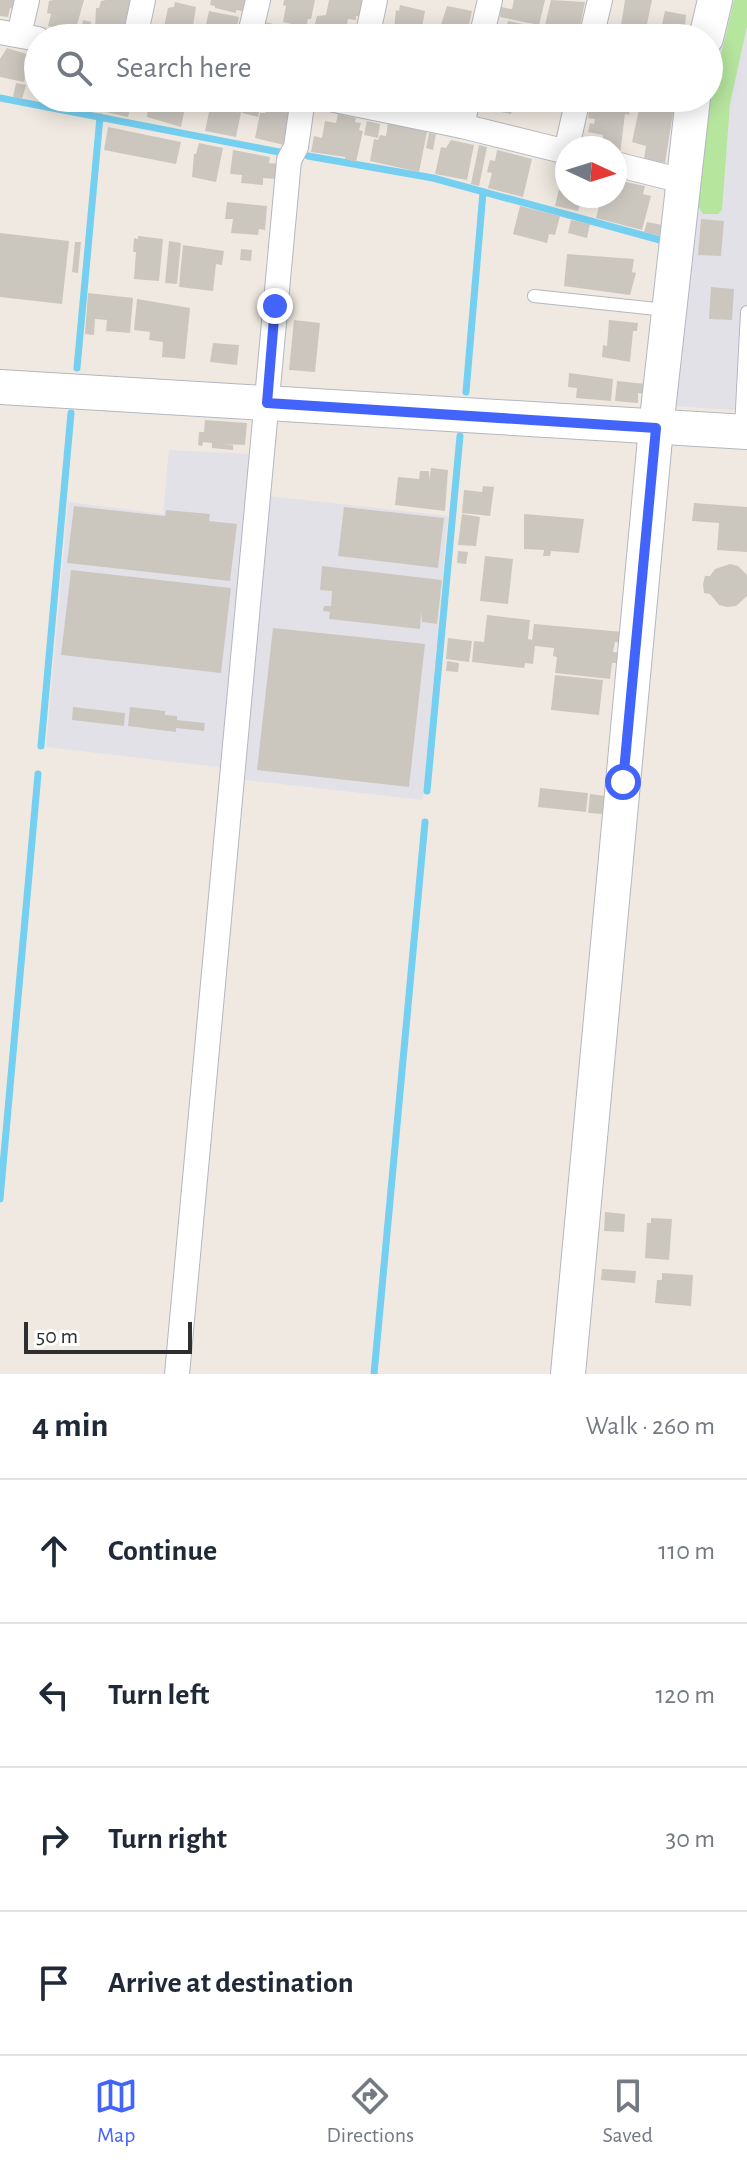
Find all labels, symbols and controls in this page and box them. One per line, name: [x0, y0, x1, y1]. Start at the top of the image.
search box: [24, 24, 723, 112]
icon: search: [52, 46, 96, 90]
text: Search here: [116, 53, 252, 83]
north arrow: [555, 136, 627, 208]
route end: [257, 288, 293, 324]
route start: [605, 764, 641, 800]
scale bar: [24, 1318, 192, 1354]
text: 50 m: [36, 1325, 78, 1347]
text: 4 min: [32, 1409, 109, 1443]
text: Walk · 260 m: [585, 1413, 715, 1439]
icon: ahead: [32, 1529, 76, 1573]
text: Continue: [108, 1536, 217, 1566]
text: 110 m: [658, 1538, 715, 1564]
icon: left: [32, 1673, 76, 1717]
text: Turn left: [108, 1680, 209, 1710]
text: 120 m: [655, 1682, 715, 1708]
icon: right: [32, 1817, 76, 1861]
text: Turn right: [108, 1824, 227, 1854]
text: 30 m: [665, 1826, 715, 1852]
icon: arrive: [32, 1961, 76, 2005]
text: Arrive at destination: [108, 1968, 354, 1998]
tab: Map: [94, 2074, 138, 2148]
tab: Directions: [326, 2074, 414, 2148]
tab: Saved: [602, 2074, 653, 2148]

